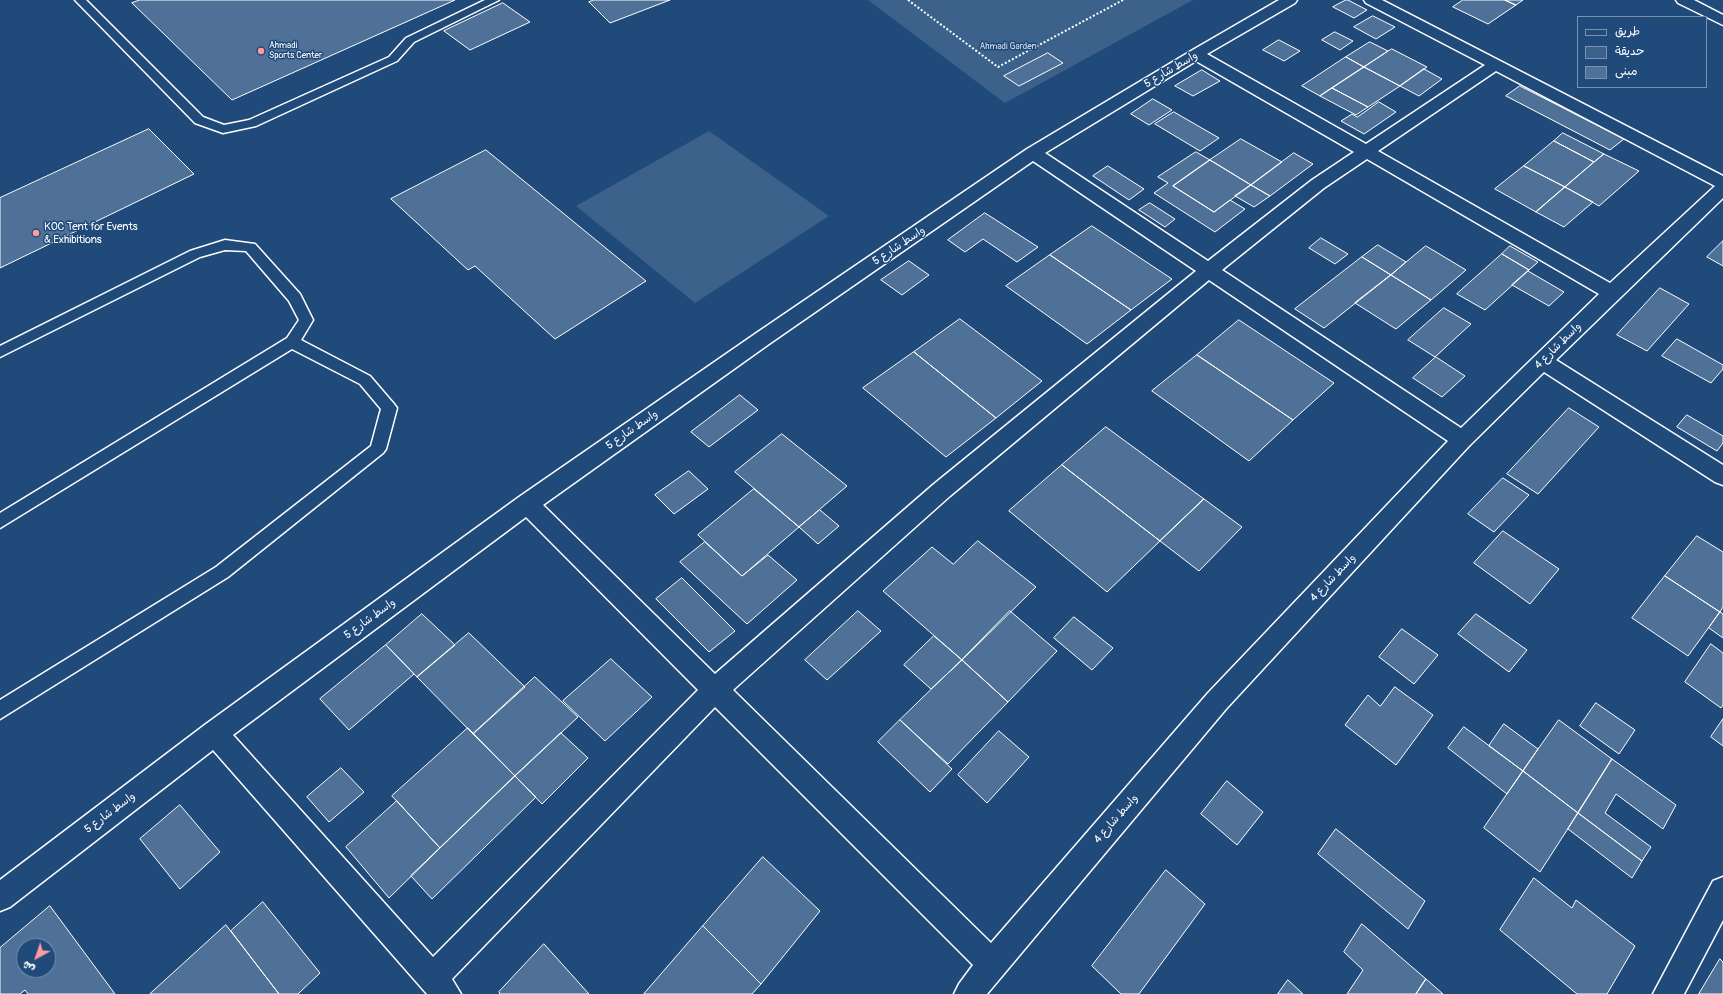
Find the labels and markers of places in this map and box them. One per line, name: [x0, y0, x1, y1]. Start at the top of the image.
place label: Ahmadi Sports Center: [269, 41, 322, 62]
marker: Ahmadi Sports Center: [256, 46, 266, 56]
place label: KOC Tent for Events & Exhibitions: [44, 220, 138, 246]
marker: KOC Tent for Events & Exhibitions: [31, 228, 41, 238]

